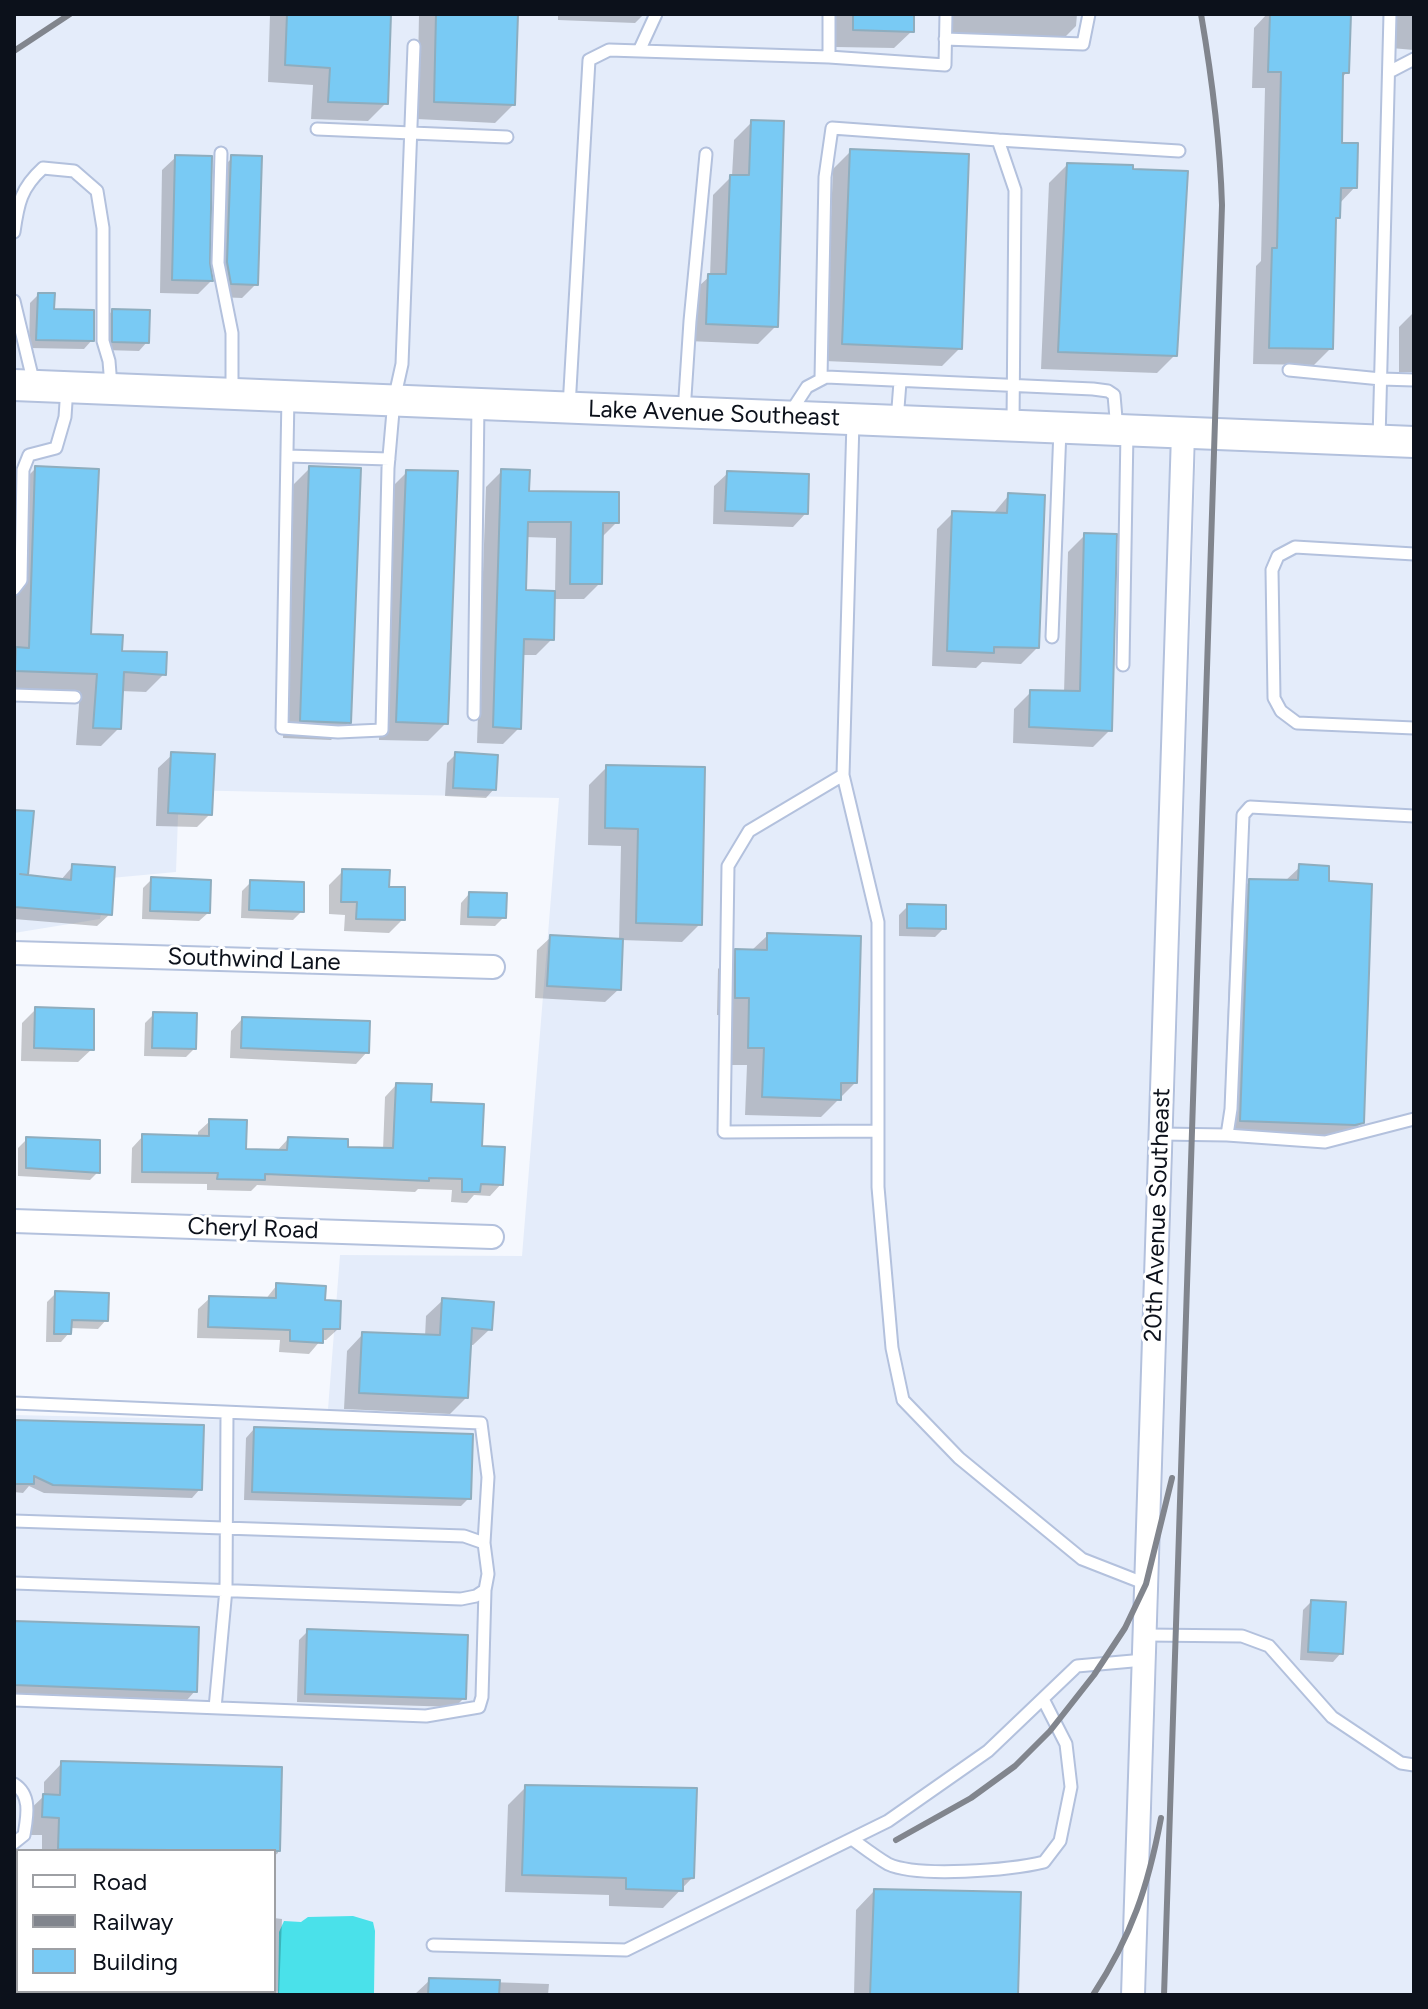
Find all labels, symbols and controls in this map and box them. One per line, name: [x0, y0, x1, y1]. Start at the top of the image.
street label: Lake Avenue Southeast: [587, 395, 841, 433]
street label: Southwind Lane: [167, 943, 341, 977]
street label: 20th Avenue Southeast: [1139, 1087, 1177, 1343]
street label: Cheryl Road: [187, 1212, 319, 1246]
legend: [16, 1849, 276, 1993]
text: Road: [92, 1867, 147, 1896]
text: Railway: [92, 1907, 173, 1936]
text: Building: [92, 1947, 178, 1976]

